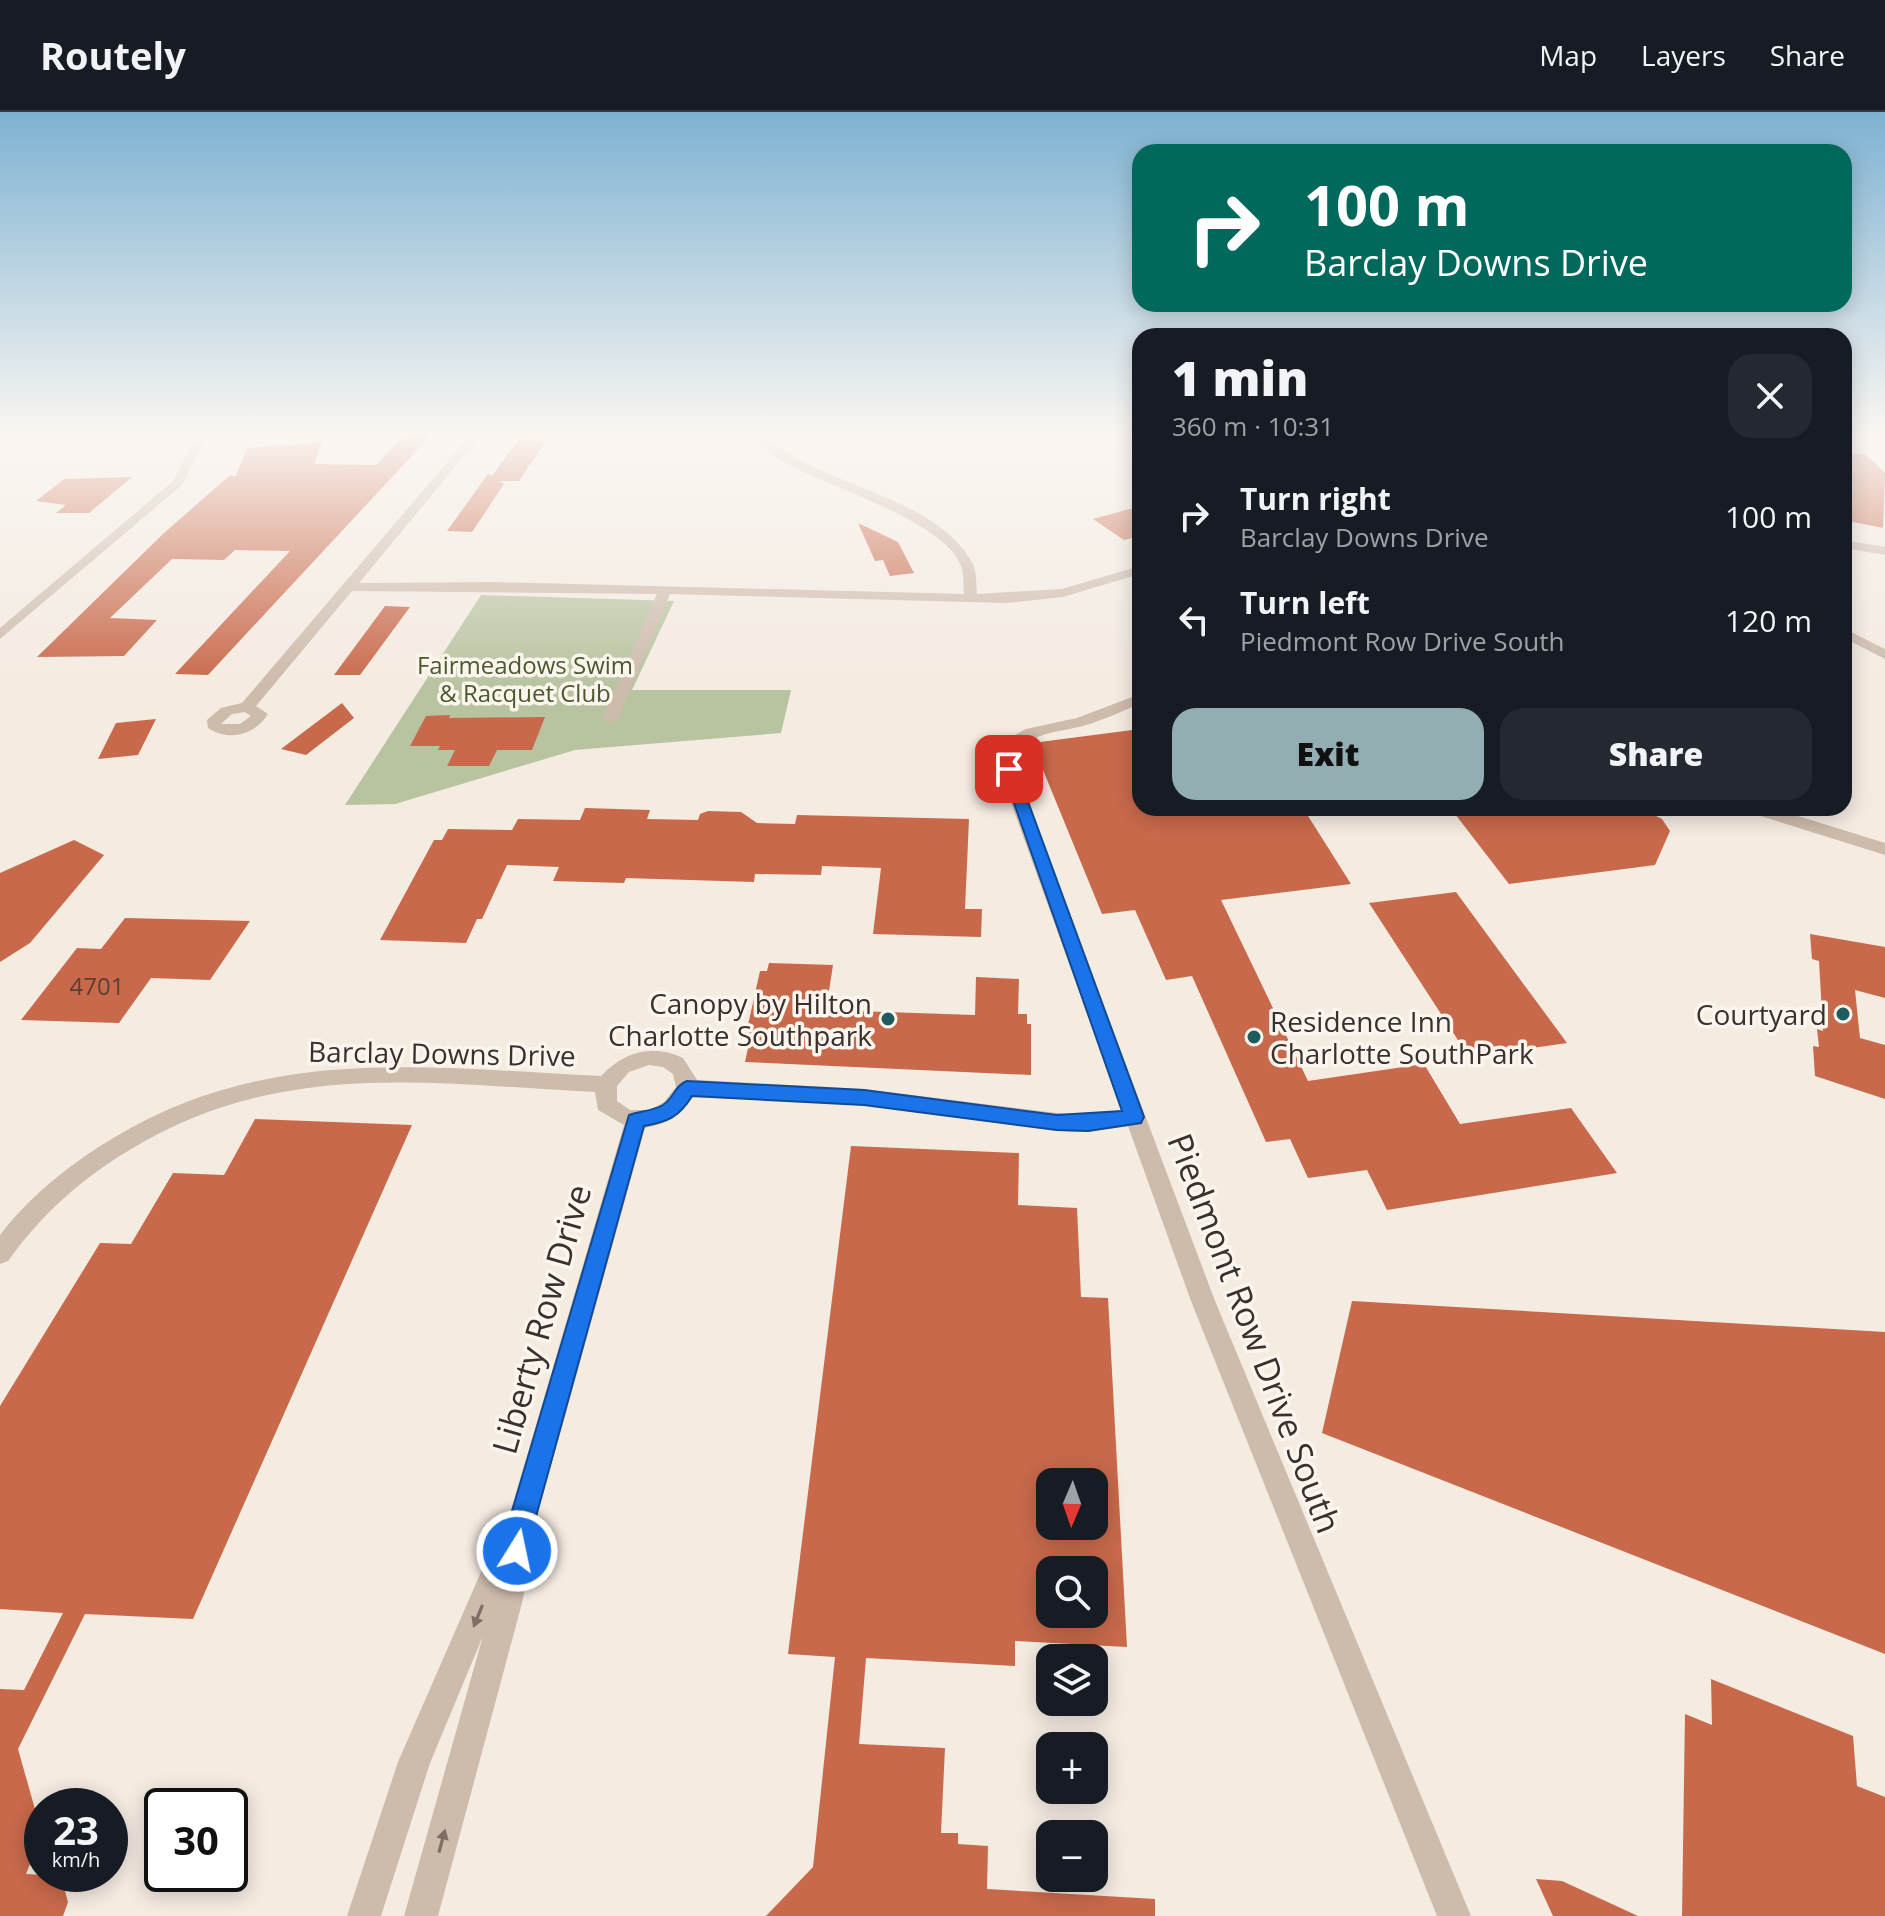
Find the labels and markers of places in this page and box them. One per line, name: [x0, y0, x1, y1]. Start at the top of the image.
pin: [975, 735, 1043, 803]
place label: Canopy by Hilton Charlotte Southpark: [608, 984, 872, 1054]
place label: Courtyard: [1696, 995, 1827, 1033]
place label: Residence Inn Charlotte SouthPark: [1270, 1002, 1534, 1072]
marker: Courtyard: [1834, 1005, 1852, 1023]
marker: Canopy by Hilton Charlotte Southpark: [879, 1010, 897, 1028]
marker: Residence Inn Charlotte SouthPark: [1245, 1028, 1263, 1046]

